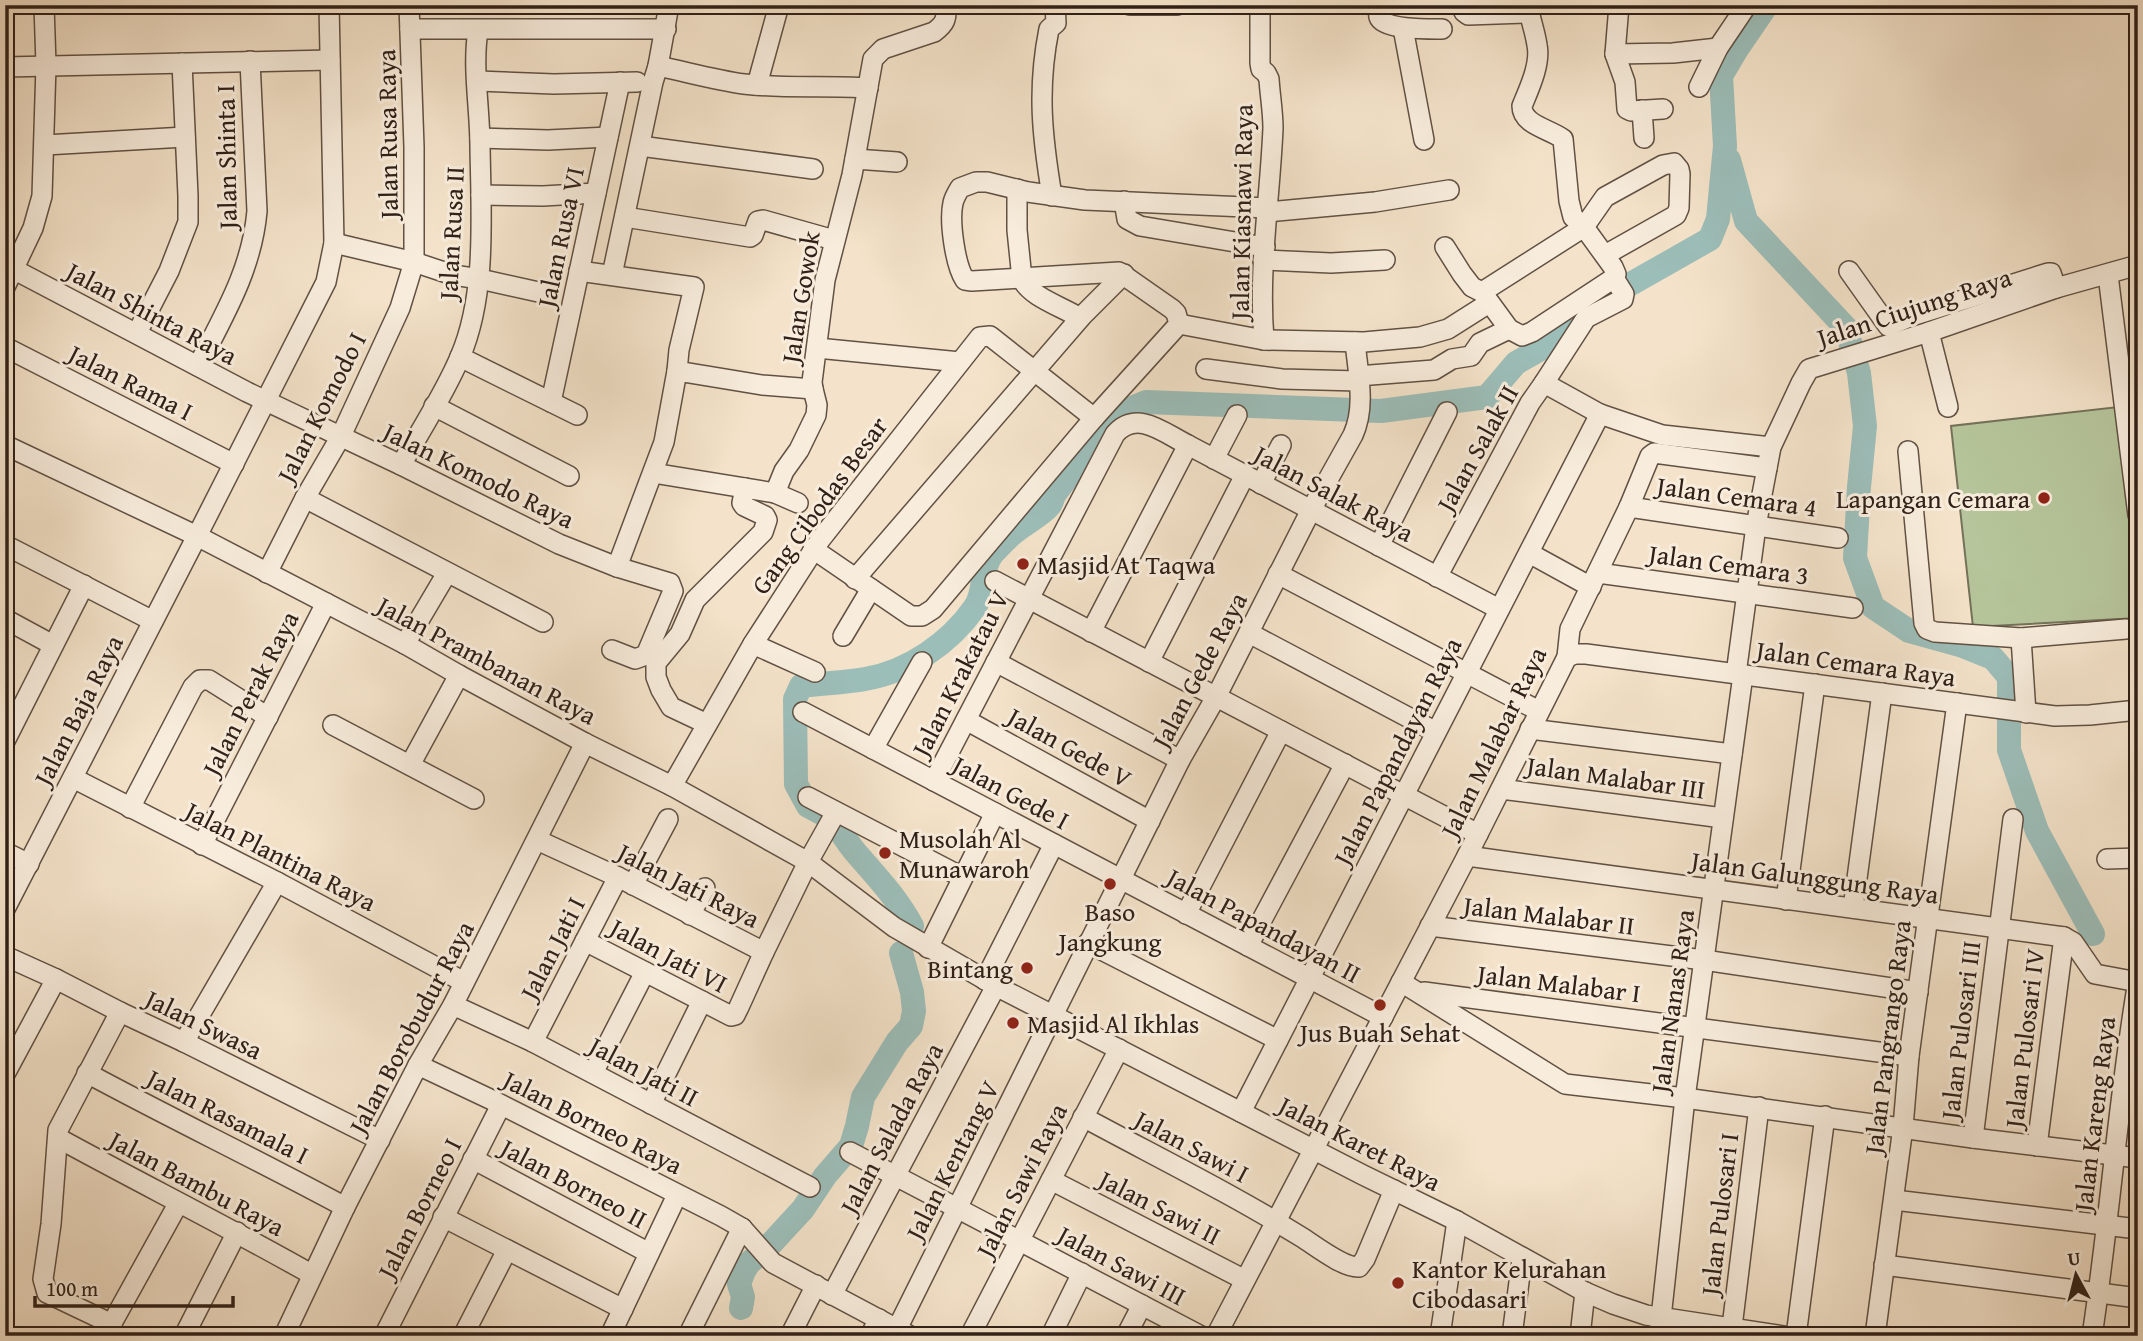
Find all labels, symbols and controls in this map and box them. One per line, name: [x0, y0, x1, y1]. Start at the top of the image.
street label: Jalan Rusa Raya: [366, 48, 408, 222]
street label: Jalan Shinta I: [205, 84, 247, 233]
street label: Jalan Kiasnawi Raya: [1220, 103, 1262, 323]
street label: Jalan Rusa VI: [525, 163, 594, 314]
street label: Jalan Rusa II: [428, 165, 474, 304]
street label: Jalan Gowok: [770, 227, 830, 369]
street label: Jalan Shinta Raya: [57, 250, 245, 375]
street label: Jalan Ciujung Raya: [1809, 257, 2017, 358]
street label: Jalan Komodo I: [265, 325, 376, 492]
street label: Jalan Rama I: [59, 333, 200, 430]
street label: Jalan Salak II: [1425, 377, 1528, 521]
street label: Gang Cibodas Besar: [741, 408, 897, 602]
street label: Jalan Komodo Raya: [374, 410, 582, 539]
street label: Jalan Salak Raya: [1244, 433, 1421, 552]
street label: Jalan Cemara 4: [1651, 465, 1820, 527]
place label: Lapangan Cemara: [1836, 479, 2031, 518]
marker: Lapangan Cemara: [2036, 490, 2052, 506]
street label: Jalan Cemara 3: [1643, 533, 1812, 595]
place label: Masjid At Taqwa: [1037, 545, 1216, 584]
marker: Masjid At Taqwa: [1015, 556, 1031, 572]
street label: Jalan Krakatau V: [900, 583, 1019, 766]
street label: Jalan Prambanan Raya: [368, 584, 604, 735]
street label: Jalan Gede Raya: [1140, 584, 1257, 758]
street label: Jalan Perak Raya: [190, 603, 309, 785]
street label: Jalan Baja Raya: [22, 627, 133, 795]
street label: Jalan Cemara Raya: [1751, 629, 1959, 696]
street label: Jalan Papandayan Raya: [1321, 630, 1472, 874]
street label: Jalan Malabar Raya: [1429, 639, 1556, 847]
street label: Jalan Gede V: [998, 695, 1139, 797]
street label: Jalan Gede I: [943, 743, 1077, 839]
street label: Jalan Malabar III: [1521, 745, 1708, 809]
street label: Jalan Plantina Raya: [176, 790, 384, 921]
place label: Musolah Al Munawaroh: [899, 819, 1030, 888]
street label: Jalan Jati Raya: [608, 831, 768, 938]
street label: Jalan Galunggung Raya: [1686, 840, 1942, 914]
marker: Musolah Al Munawaroh: [877, 845, 893, 861]
street label: Jalan Papandayan II: [1157, 856, 1368, 993]
marker: Baso Jangkung: [1102, 876, 1118, 892]
street label: Jalan Malabar II: [1458, 885, 1637, 945]
street label: Jalan Jati I: [508, 890, 595, 1009]
place label: Baso Jangkung: [1056, 892, 1161, 961]
street label: Jalan Jati VI: [601, 906, 735, 1002]
street label: Jalan Nanas Raya: [1639, 906, 1704, 1098]
street label: Jalan Borobudur Raya: [337, 913, 484, 1143]
street label: Jalan Pangrango Raya: [1853, 917, 1921, 1159]
street label: Jalan Pulosari III: [1929, 939, 1990, 1124]
street label: Jalan Pulosari IV: [1993, 946, 2054, 1133]
place label: Bintang: [927, 949, 1013, 988]
street label: Jalan Malabar I: [1472, 953, 1643, 1012]
marker: Bintang: [1019, 960, 1035, 976]
street label: Jalan Swasa: [136, 978, 270, 1069]
marker: Jus Buah Sehat: [1372, 997, 1388, 1013]
place label: Masjid Al Ikhlas: [1027, 1004, 1199, 1043]
place label: Jus Buah Sehat: [1297, 1013, 1460, 1052]
street label: Jalan Kareng Raya: [2062, 1014, 2125, 1217]
marker: Masjid Al Ikhlas: [1005, 1015, 1021, 1031]
street label: Jalan Jati II: [580, 1024, 706, 1116]
street label: Jalan Salada Raya: [828, 1035, 953, 1223]
street label: Jalan Rasamala I: [138, 1057, 316, 1174]
street label: Jalan Borneo Raya: [494, 1059, 690, 1184]
street label: Jalan Kentang V: [894, 1073, 1009, 1249]
street label: Jalan Karet Raya: [1269, 1084, 1449, 1201]
street label: Jalan Sawi Raya: [964, 1095, 1077, 1267]
street label: Jalan Sawi I: [1125, 1098, 1256, 1192]
street label: Jalan Bambu Raya: [100, 1119, 292, 1246]
street label: Jalan Borneo II: [491, 1127, 654, 1238]
street label: Jalan Borneo I: [366, 1131, 471, 1288]
street label: Jalan Pulosari I: [1689, 1131, 1748, 1300]
street label: Jalan Sawi II: [1089, 1158, 1228, 1254]
street label: Jalan Sawi III: [1048, 1213, 1193, 1315]
north arrow: [2042, 1240, 2112, 1310]
text: U: [2066, 1243, 2082, 1273]
place label: Kantor Kelurahan Cibodasari: [1412, 1249, 1607, 1318]
scale bar: [35, 1264, 233, 1308]
text: 100 m: [46, 1273, 98, 1304]
marker: Kantor Kelurahan Cibodasari: [1390, 1275, 1406, 1291]

